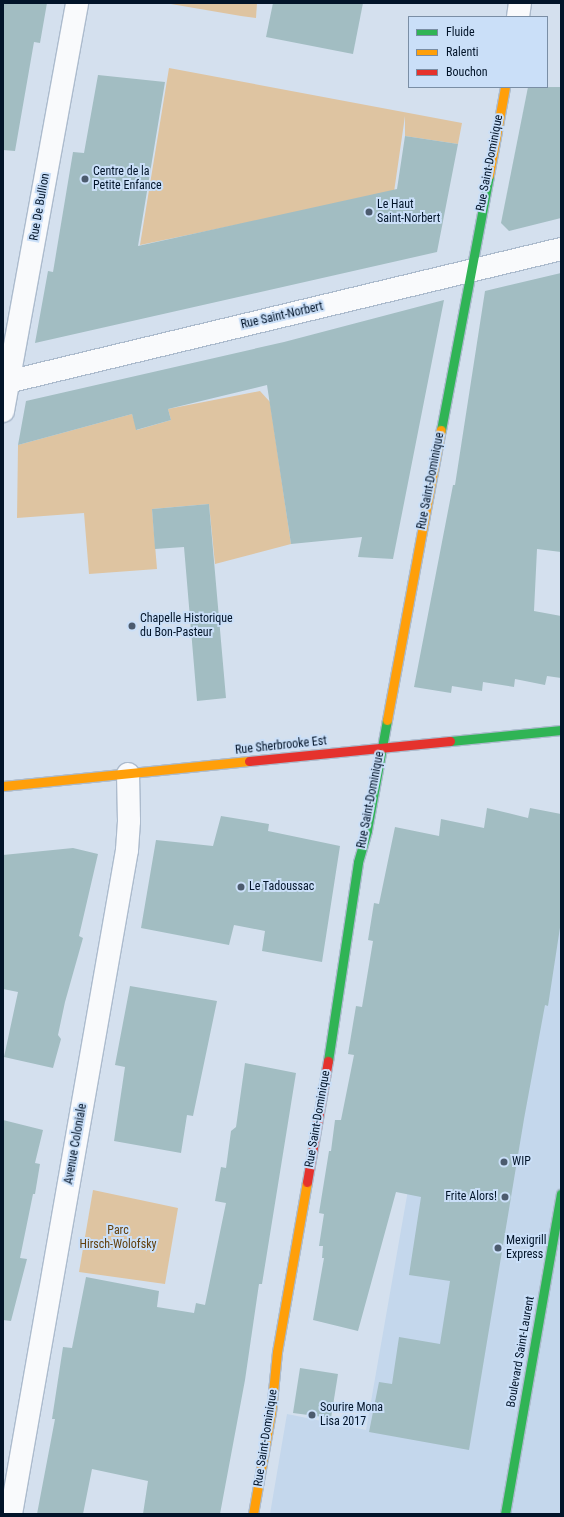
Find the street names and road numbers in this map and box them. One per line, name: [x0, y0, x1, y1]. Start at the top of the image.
street label: Rue Saint-Dominique: [474, 113, 506, 213]
street label: Rue De Bullion: [27, 172, 53, 242]
street label: Rue Saint-Norbert: [240, 300, 324, 332]
street label: Rue Saint-Dominique: [415, 431, 447, 531]
street label: Rue Sherbrooke Est: [234, 734, 328, 758]
street label: Rue Saint-Dominique: [355, 750, 387, 850]
street label: Rue Saint-Dominique: [302, 1069, 334, 1169]
street label: Avenue Coloniale: [62, 1103, 90, 1185]
street label: Boulevard Saint-Laurent: [504, 1295, 538, 1409]
street label: Rue Saint-Dominique: [251, 1388, 281, 1488]

